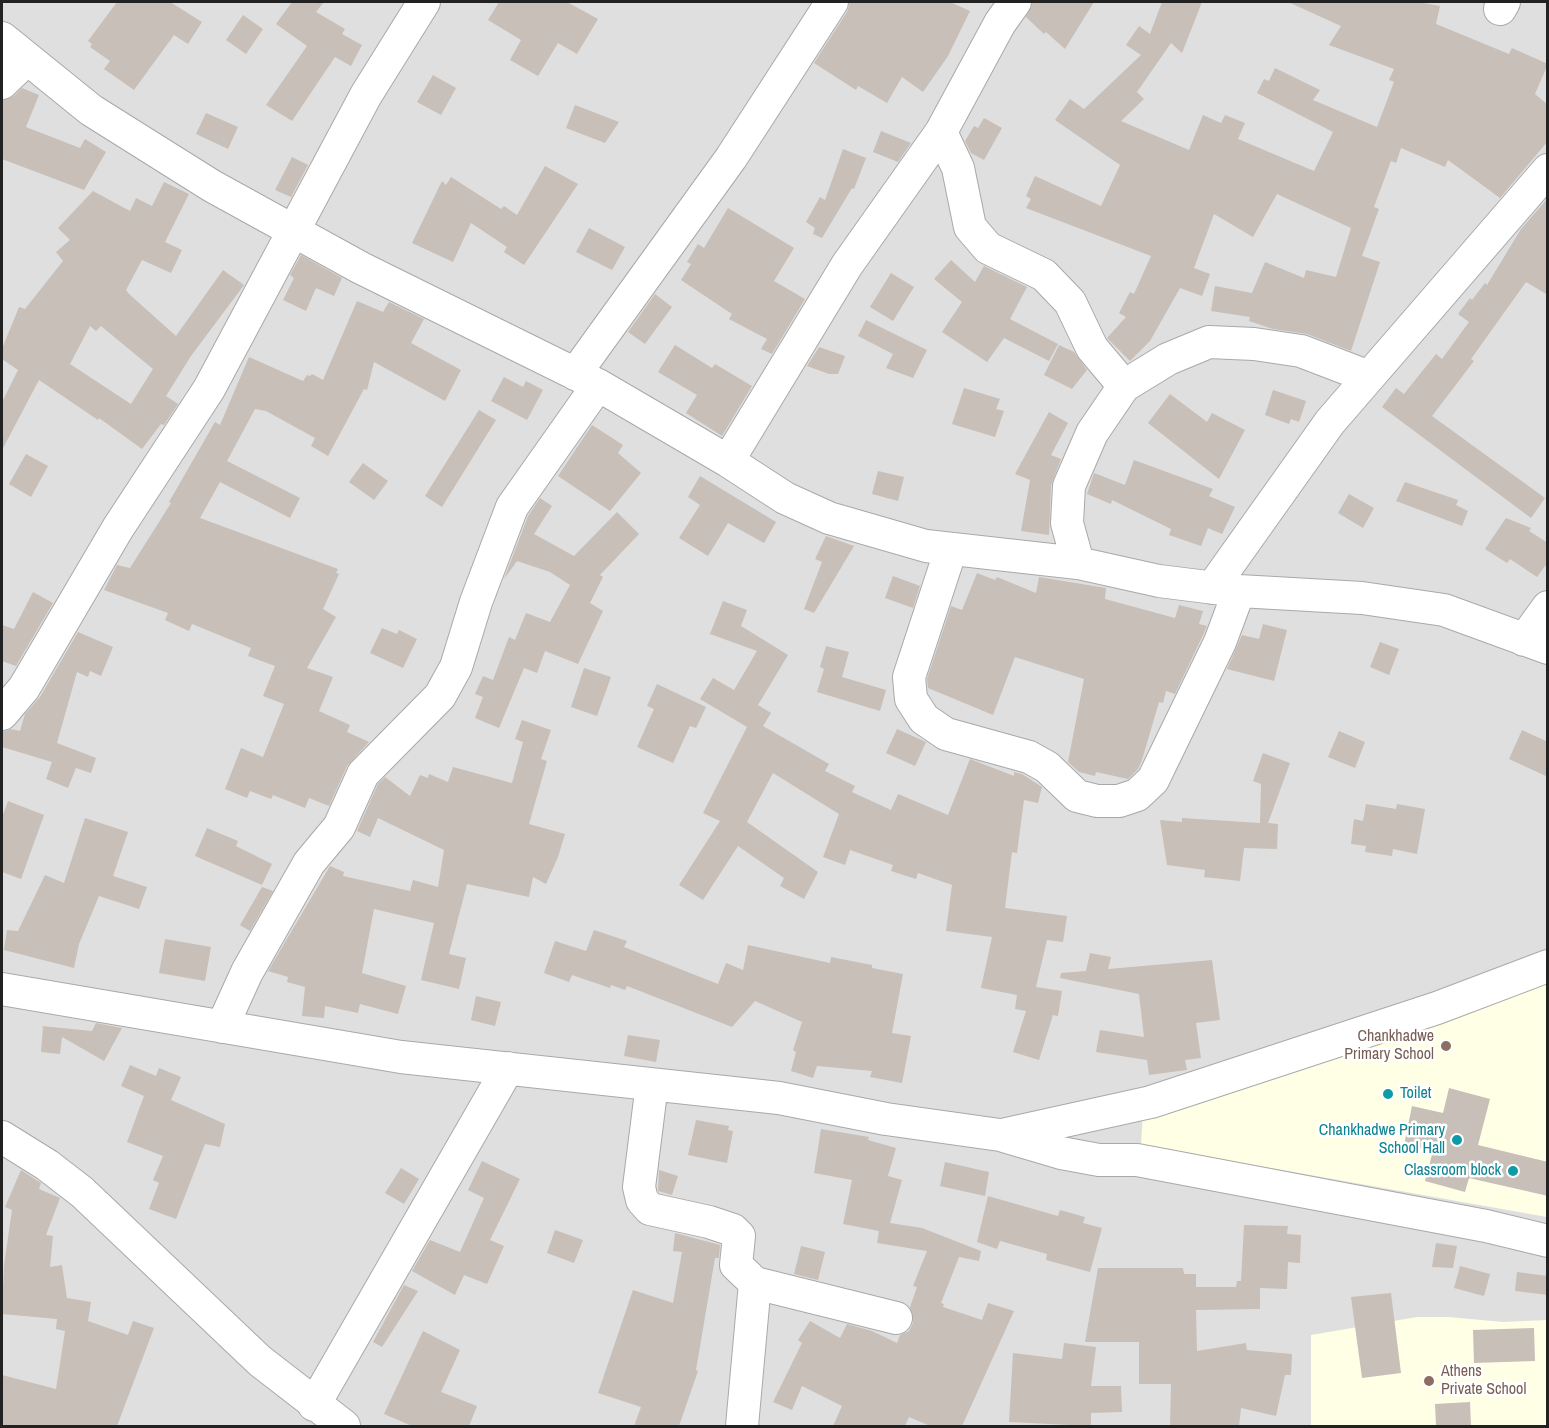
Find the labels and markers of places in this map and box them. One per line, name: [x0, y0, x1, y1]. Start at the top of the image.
place label: Chankhadwe Primary School: [1344, 1027, 1434, 1065]
marker: Chankhadwe Primary School: [1439, 1039, 1453, 1053]
place label: Toilet: [1400, 1084, 1431, 1104]
marker: Toilet: [1381, 1087, 1395, 1101]
place label: Chankhadwe Primary School Hall: [1319, 1121, 1445, 1159]
marker: Chankhadwe Primary School Hall: [1450, 1133, 1464, 1147]
place label: Classroom block: [1404, 1161, 1501, 1181]
marker: Classroom block: [1506, 1164, 1520, 1178]
place label: Athens Private School: [1441, 1362, 1526, 1400]
marker: Athens Private School: [1422, 1374, 1436, 1388]

